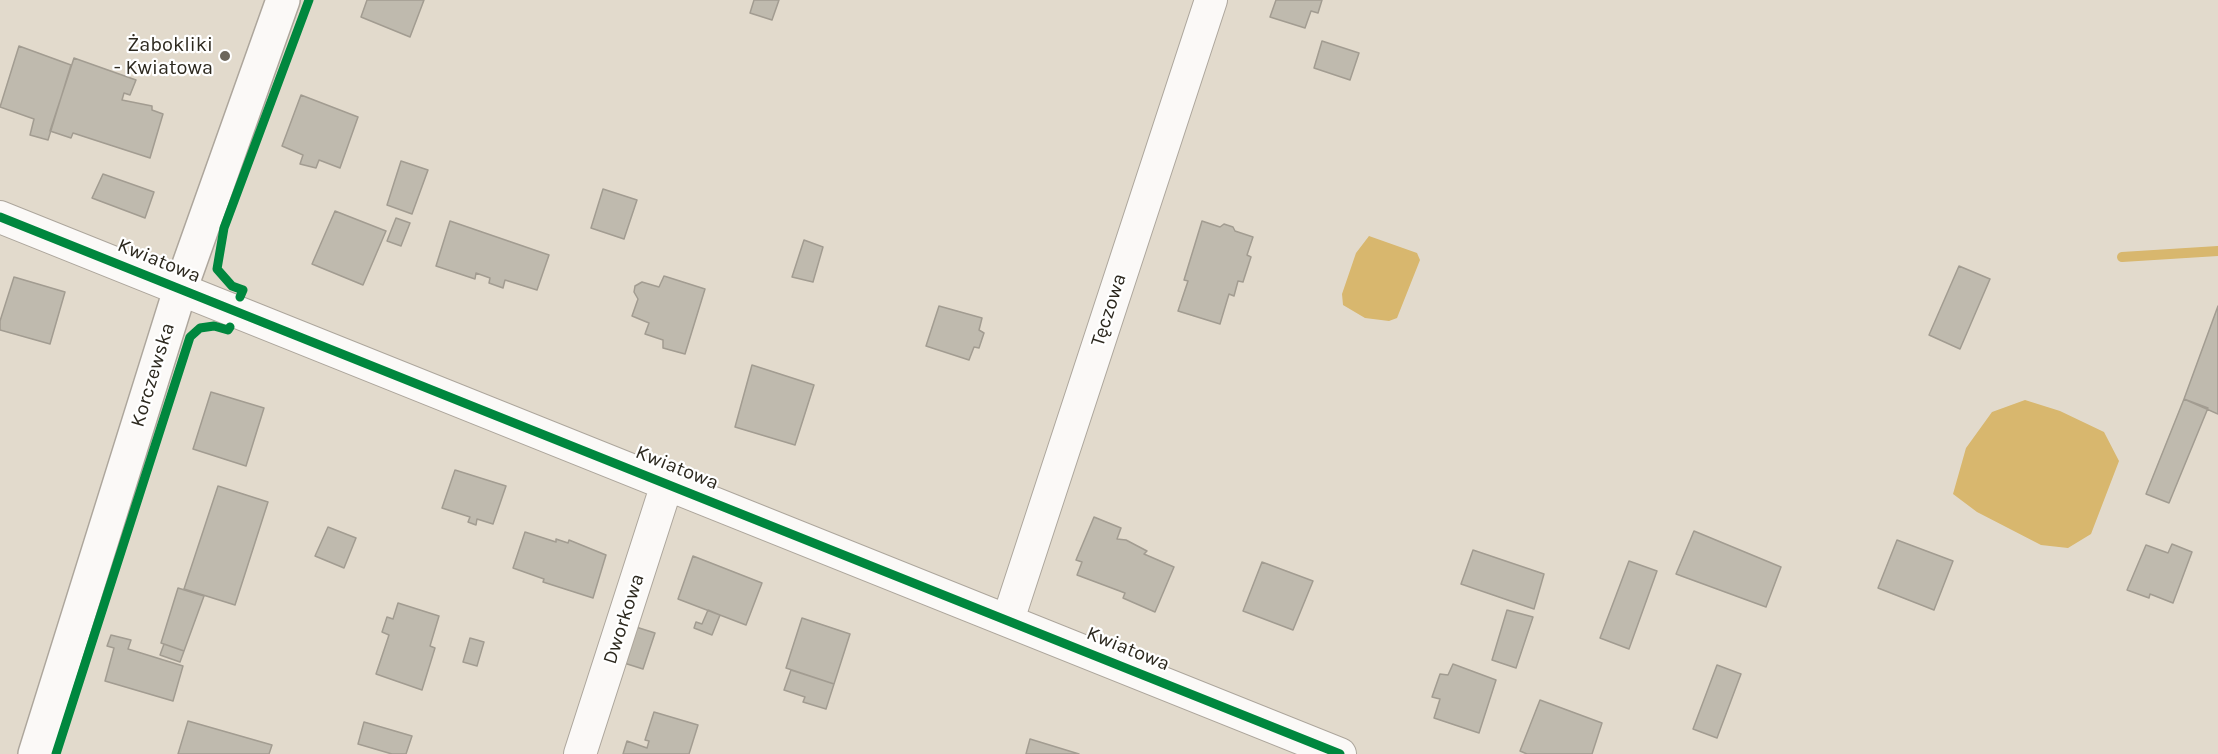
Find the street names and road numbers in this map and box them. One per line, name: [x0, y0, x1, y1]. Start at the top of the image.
street label: Kwiatowa: [114, 233, 204, 289]
street label: Tęczowa: [1086, 271, 1132, 349]
street label: Korczewska: [126, 320, 180, 430]
street label: Kwiatowa: [632, 440, 722, 496]
street label: Dworkowa: [598, 571, 650, 667]
street label: Kwiatowa: [1083, 621, 1173, 677]

